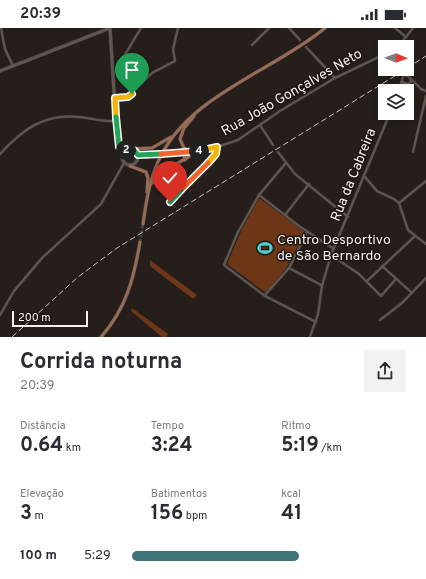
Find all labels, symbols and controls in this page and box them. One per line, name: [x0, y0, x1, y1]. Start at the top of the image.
text: 20:39: [20, 5, 61, 24]
north arrow: [378, 40, 414, 76]
map controls: [378, 40, 414, 120]
street label: Rua João Gonçalves Neto: [219, 46, 366, 140]
pin: [115, 53, 149, 94]
icon: arrive: [121, 59, 143, 81]
button: layers: [378, 84, 414, 120]
street label: Rua da Cabreira: [328, 126, 380, 224]
pin: 2: [116, 140, 136, 160]
pin: 4: [189, 141, 209, 161]
text: 2: [123, 143, 129, 157]
text: 4: [195, 144, 203, 158]
pin: [153, 161, 187, 202]
icon: check: [159, 167, 181, 189]
place label: Centro Desportivo de São Bernardo: [277, 232, 391, 265]
sports icon: Centro Desportivo de São Bernardo: [256, 239, 274, 257]
scale bar: [12, 309, 88, 328]
text: 200 m: [18, 311, 51, 325]
text: Corrida noturna: [20, 349, 182, 376]
button: share: [364, 350, 406, 392]
text: 20:39: [20, 378, 55, 394]
text: Distância: [20, 419, 66, 433]
text: Tempo: [151, 419, 184, 433]
text: Ritmo: [281, 419, 311, 433]
text: 0.64: [20, 433, 63, 459]
text: 3:24: [151, 433, 193, 459]
text: 5:19: [281, 433, 319, 459]
text: km: [63, 441, 81, 455]
text: /km: [319, 441, 342, 455]
text: Elevação: [20, 487, 64, 501]
text: Batimentos: [151, 487, 207, 501]
text: kcal: [281, 487, 301, 501]
text: 3: [20, 501, 32, 527]
text: 156: [151, 501, 183, 527]
text: 41: [281, 501, 302, 527]
text: m: [32, 509, 44, 523]
text: bpm: [183, 509, 207, 523]
text: 100 m: [20, 548, 57, 564]
text: 5:29: [84, 548, 111, 564]

